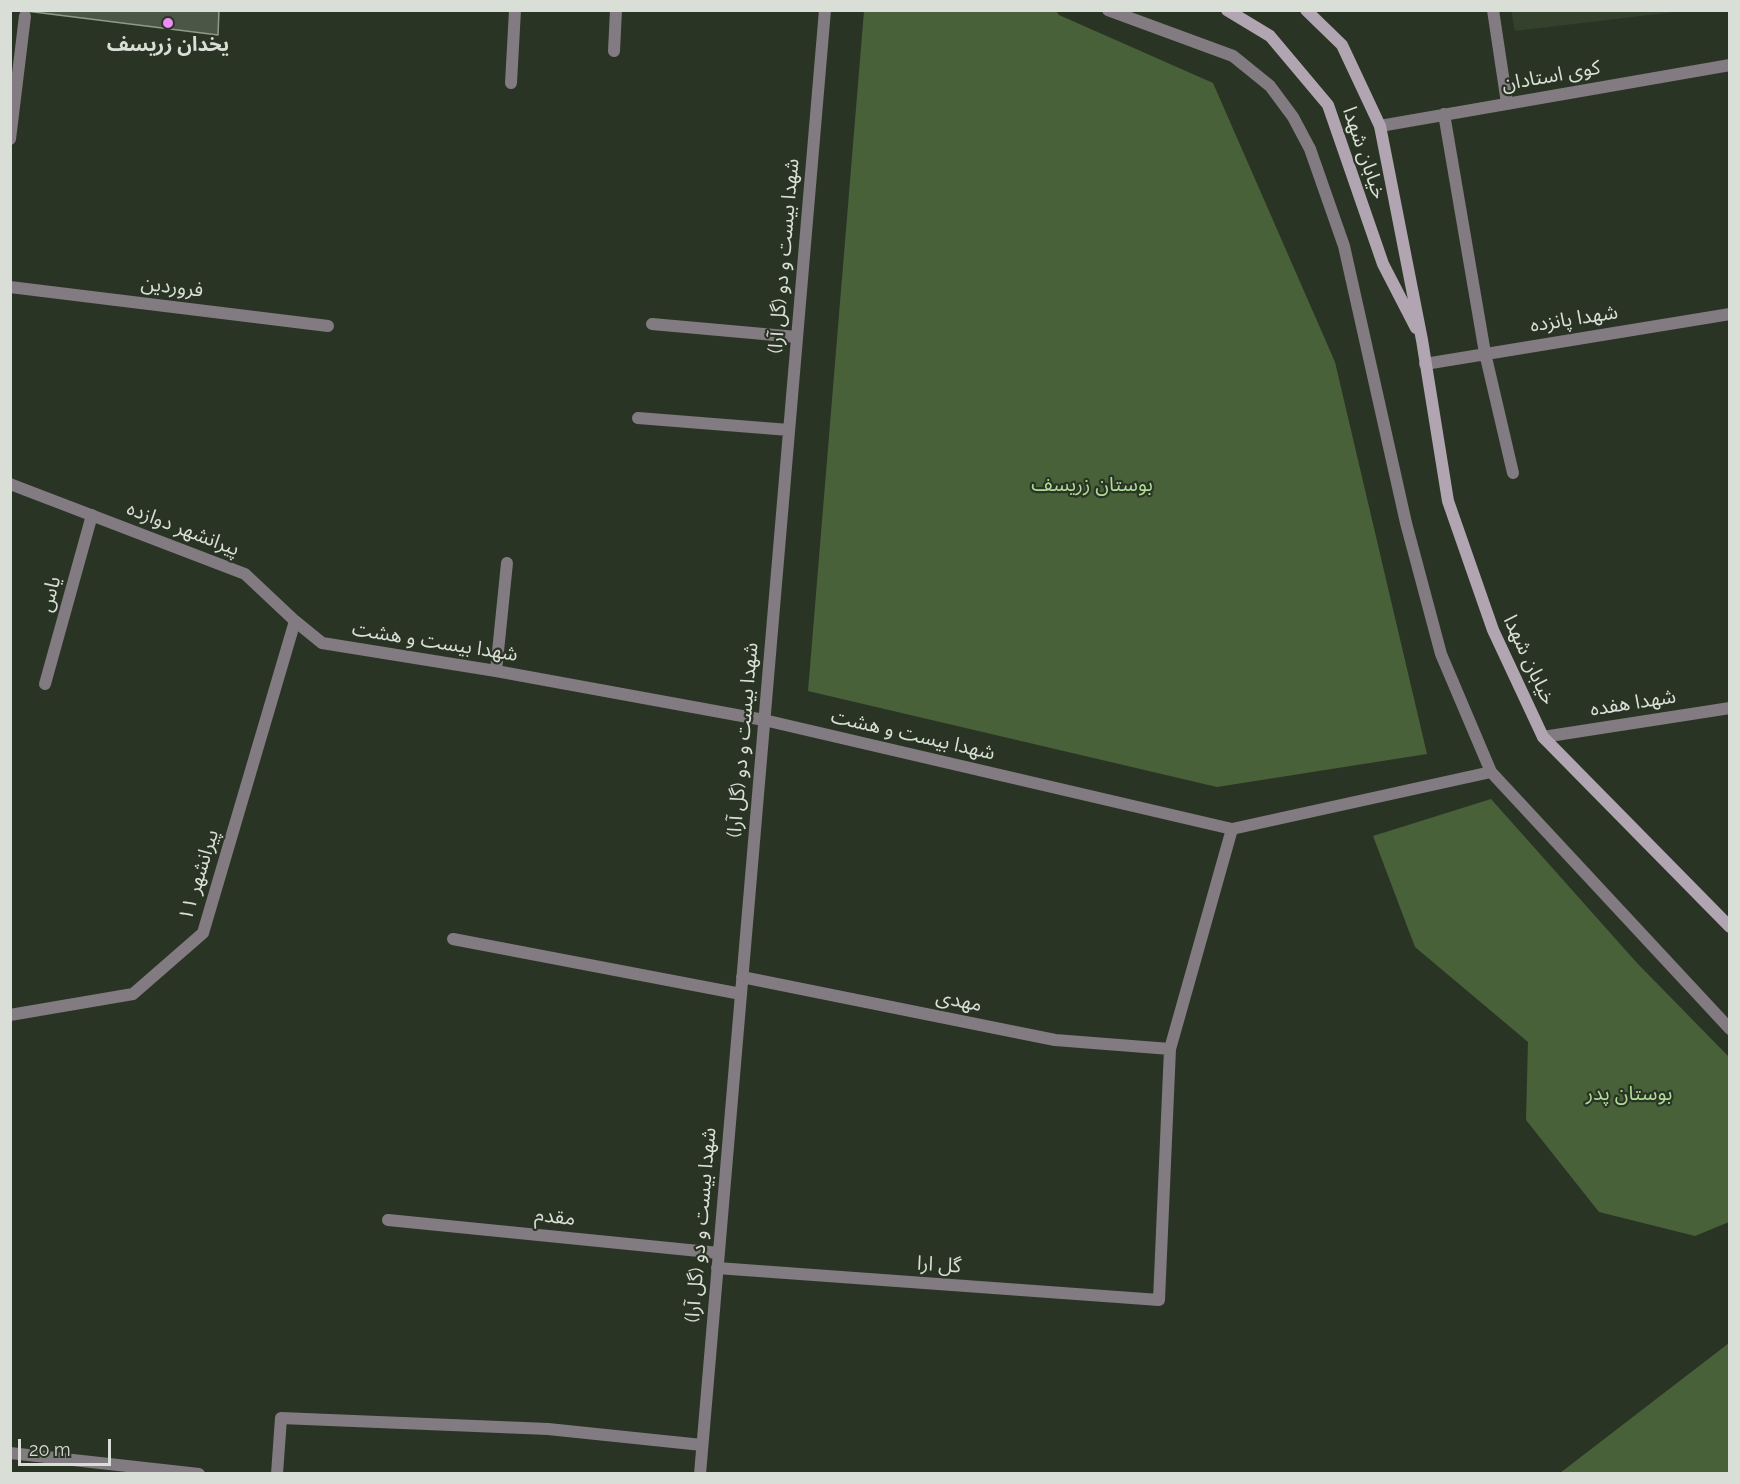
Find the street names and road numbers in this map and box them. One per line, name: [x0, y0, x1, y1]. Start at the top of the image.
street label: کوی استادان: [1500, 56, 1602, 96]
street label: خیابان شهدا: [1337, 104, 1391, 202]
street label: شهدا بیست و دو (گل آرا): [764, 157, 804, 355]
street label: فروردین: [139, 271, 205, 303]
street label: شهدا پانزده: [1528, 300, 1620, 338]
street label: پیرانشهر دوازده: [123, 497, 243, 561]
street label: یاس: [34, 574, 66, 614]
street label: خیابان شهدا: [1498, 611, 1560, 709]
street label: شهدا بیست و هشت: [350, 617, 520, 667]
street label: شهدا بیست و دو (گل آرا): [723, 641, 763, 839]
street label: شهدا هفده: [1588, 684, 1678, 722]
street label: شهدا بیست و هشت: [829, 704, 997, 766]
street label: پیرانشهر ۱۱: [174, 827, 224, 923]
street label: مهدی: [934, 985, 984, 1017]
street label: شهدا بیست و دو (گل آرا): [681, 1126, 721, 1324]
street label: مقدم: [533, 1203, 577, 1231]
street label: گل ارا: [916, 1251, 962, 1279]

